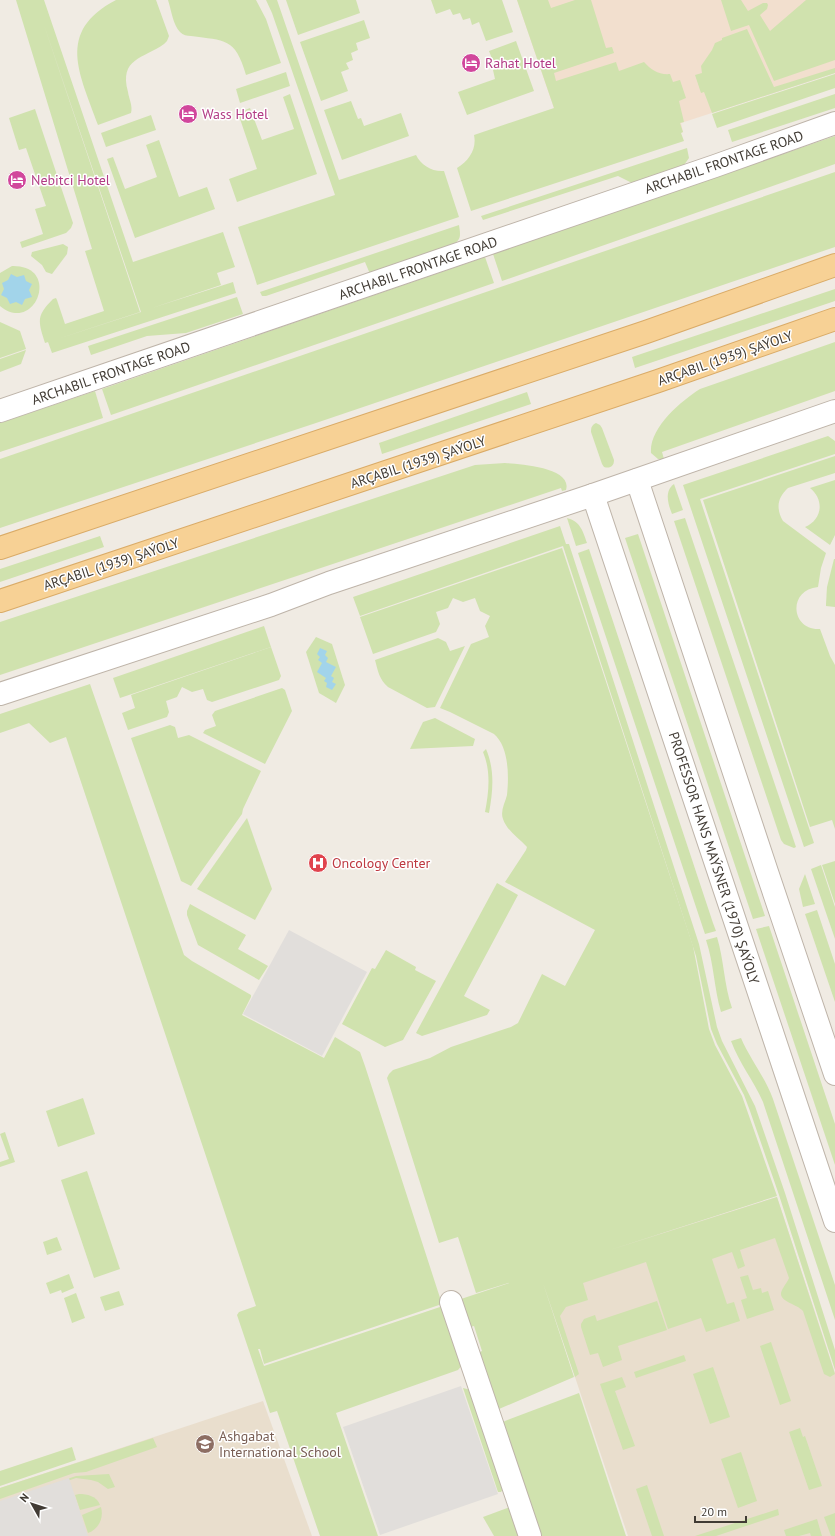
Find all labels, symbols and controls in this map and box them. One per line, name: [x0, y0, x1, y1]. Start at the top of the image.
hotel icon: Rahat Hotel: [460, 52, 482, 74]
place label: Rahat Hotel: [485, 54, 556, 72]
hotel icon: Wass Hotel: [177, 103, 199, 125]
place label: Wass Hotel: [202, 105, 268, 123]
street label: ARCHABIL FRONTAGE ROAD: [642, 126, 806, 198]
hotel icon: Nebitci Hotel: [6, 169, 28, 191]
place label: Nebitci Hotel: [31, 171, 110, 189]
street label: ARCHABIL FRONTAGE ROAD: [336, 232, 500, 304]
street label: ARÇABIL (1939) ŞAÝOLY: [655, 326, 795, 390]
street label: ARCHABIL FRONTAGE ROAD: [29, 337, 193, 409]
street label: ARÇABIL (1939) ŞAÝOLY: [348, 432, 488, 492]
street label: ARÇABIL (1939) ŞAÝOLY: [41, 534, 181, 594]
street label: PROFESSOR HANS MAÝSNER (1970) ŞAÝOLY: [665, 730, 763, 987]
hospital icon: Oncology Center: [307, 852, 329, 874]
place label: Oncology Center: [332, 854, 431, 872]
place label: Ashgabat International School: [219, 1427, 341, 1461]
school or university icon: Ashgabat International School: [194, 1433, 216, 1455]
north arrow: [12, 1484, 52, 1524]
text: N: [17, 1490, 32, 1505]
scale bar: [695, 1498, 746, 1524]
text: 20 m: [701, 1504, 727, 1519]

